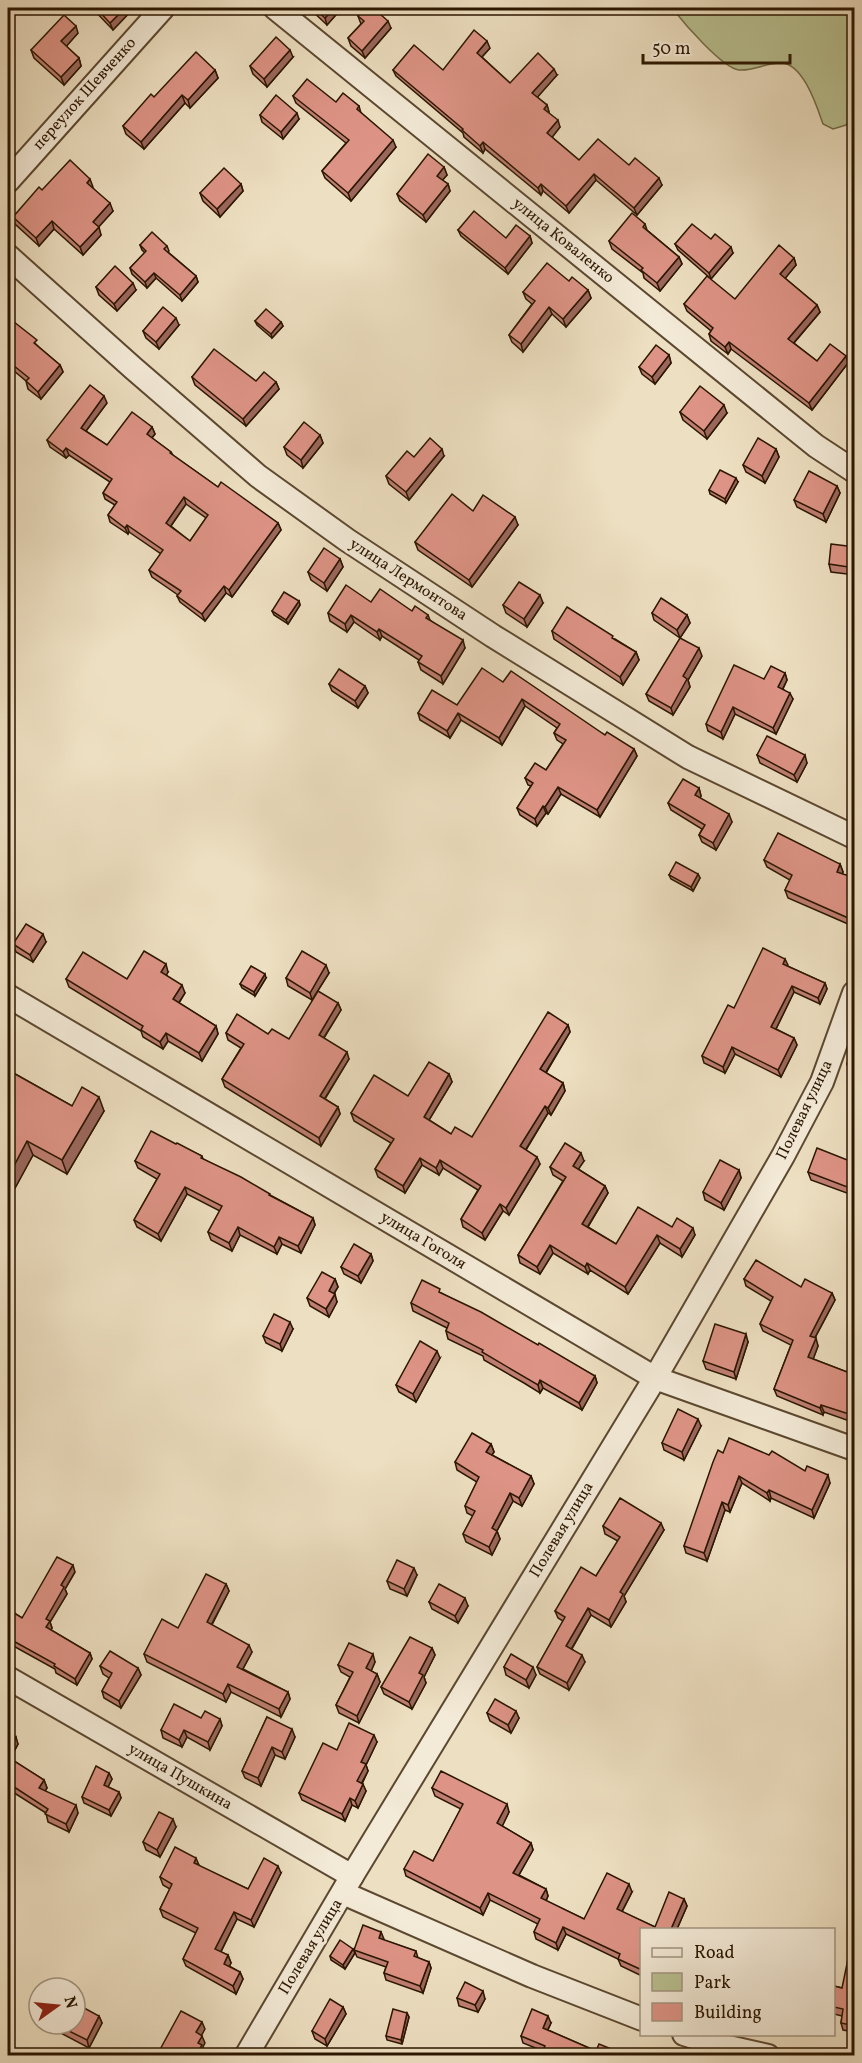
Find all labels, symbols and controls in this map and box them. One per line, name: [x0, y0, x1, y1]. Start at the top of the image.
scale bar: [643, 27, 790, 65]
street label: переулок Шевченко: [28, 33, 142, 155]
text: 50 m: [652, 37, 691, 62]
street label: улица Коваленко: [507, 193, 619, 289]
street label: улица Лермонтова: [345, 534, 471, 626]
street label: Полевая улица: [771, 1056, 839, 1164]
street label: улица Гоголя: [376, 1207, 470, 1275]
street label: Полевая улица: [525, 1478, 599, 1582]
street label: улица Пушкина: [124, 1738, 236, 1816]
street label: Полевая улица: [274, 1895, 348, 1999]
legend: [640, 1928, 835, 2036]
text: Road: [694, 1941, 735, 1966]
text: Park: [694, 1971, 731, 1996]
north arrow: [27, 1976, 87, 2036]
text: N: [57, 1994, 82, 2011]
text: Building: [694, 2001, 762, 2026]

